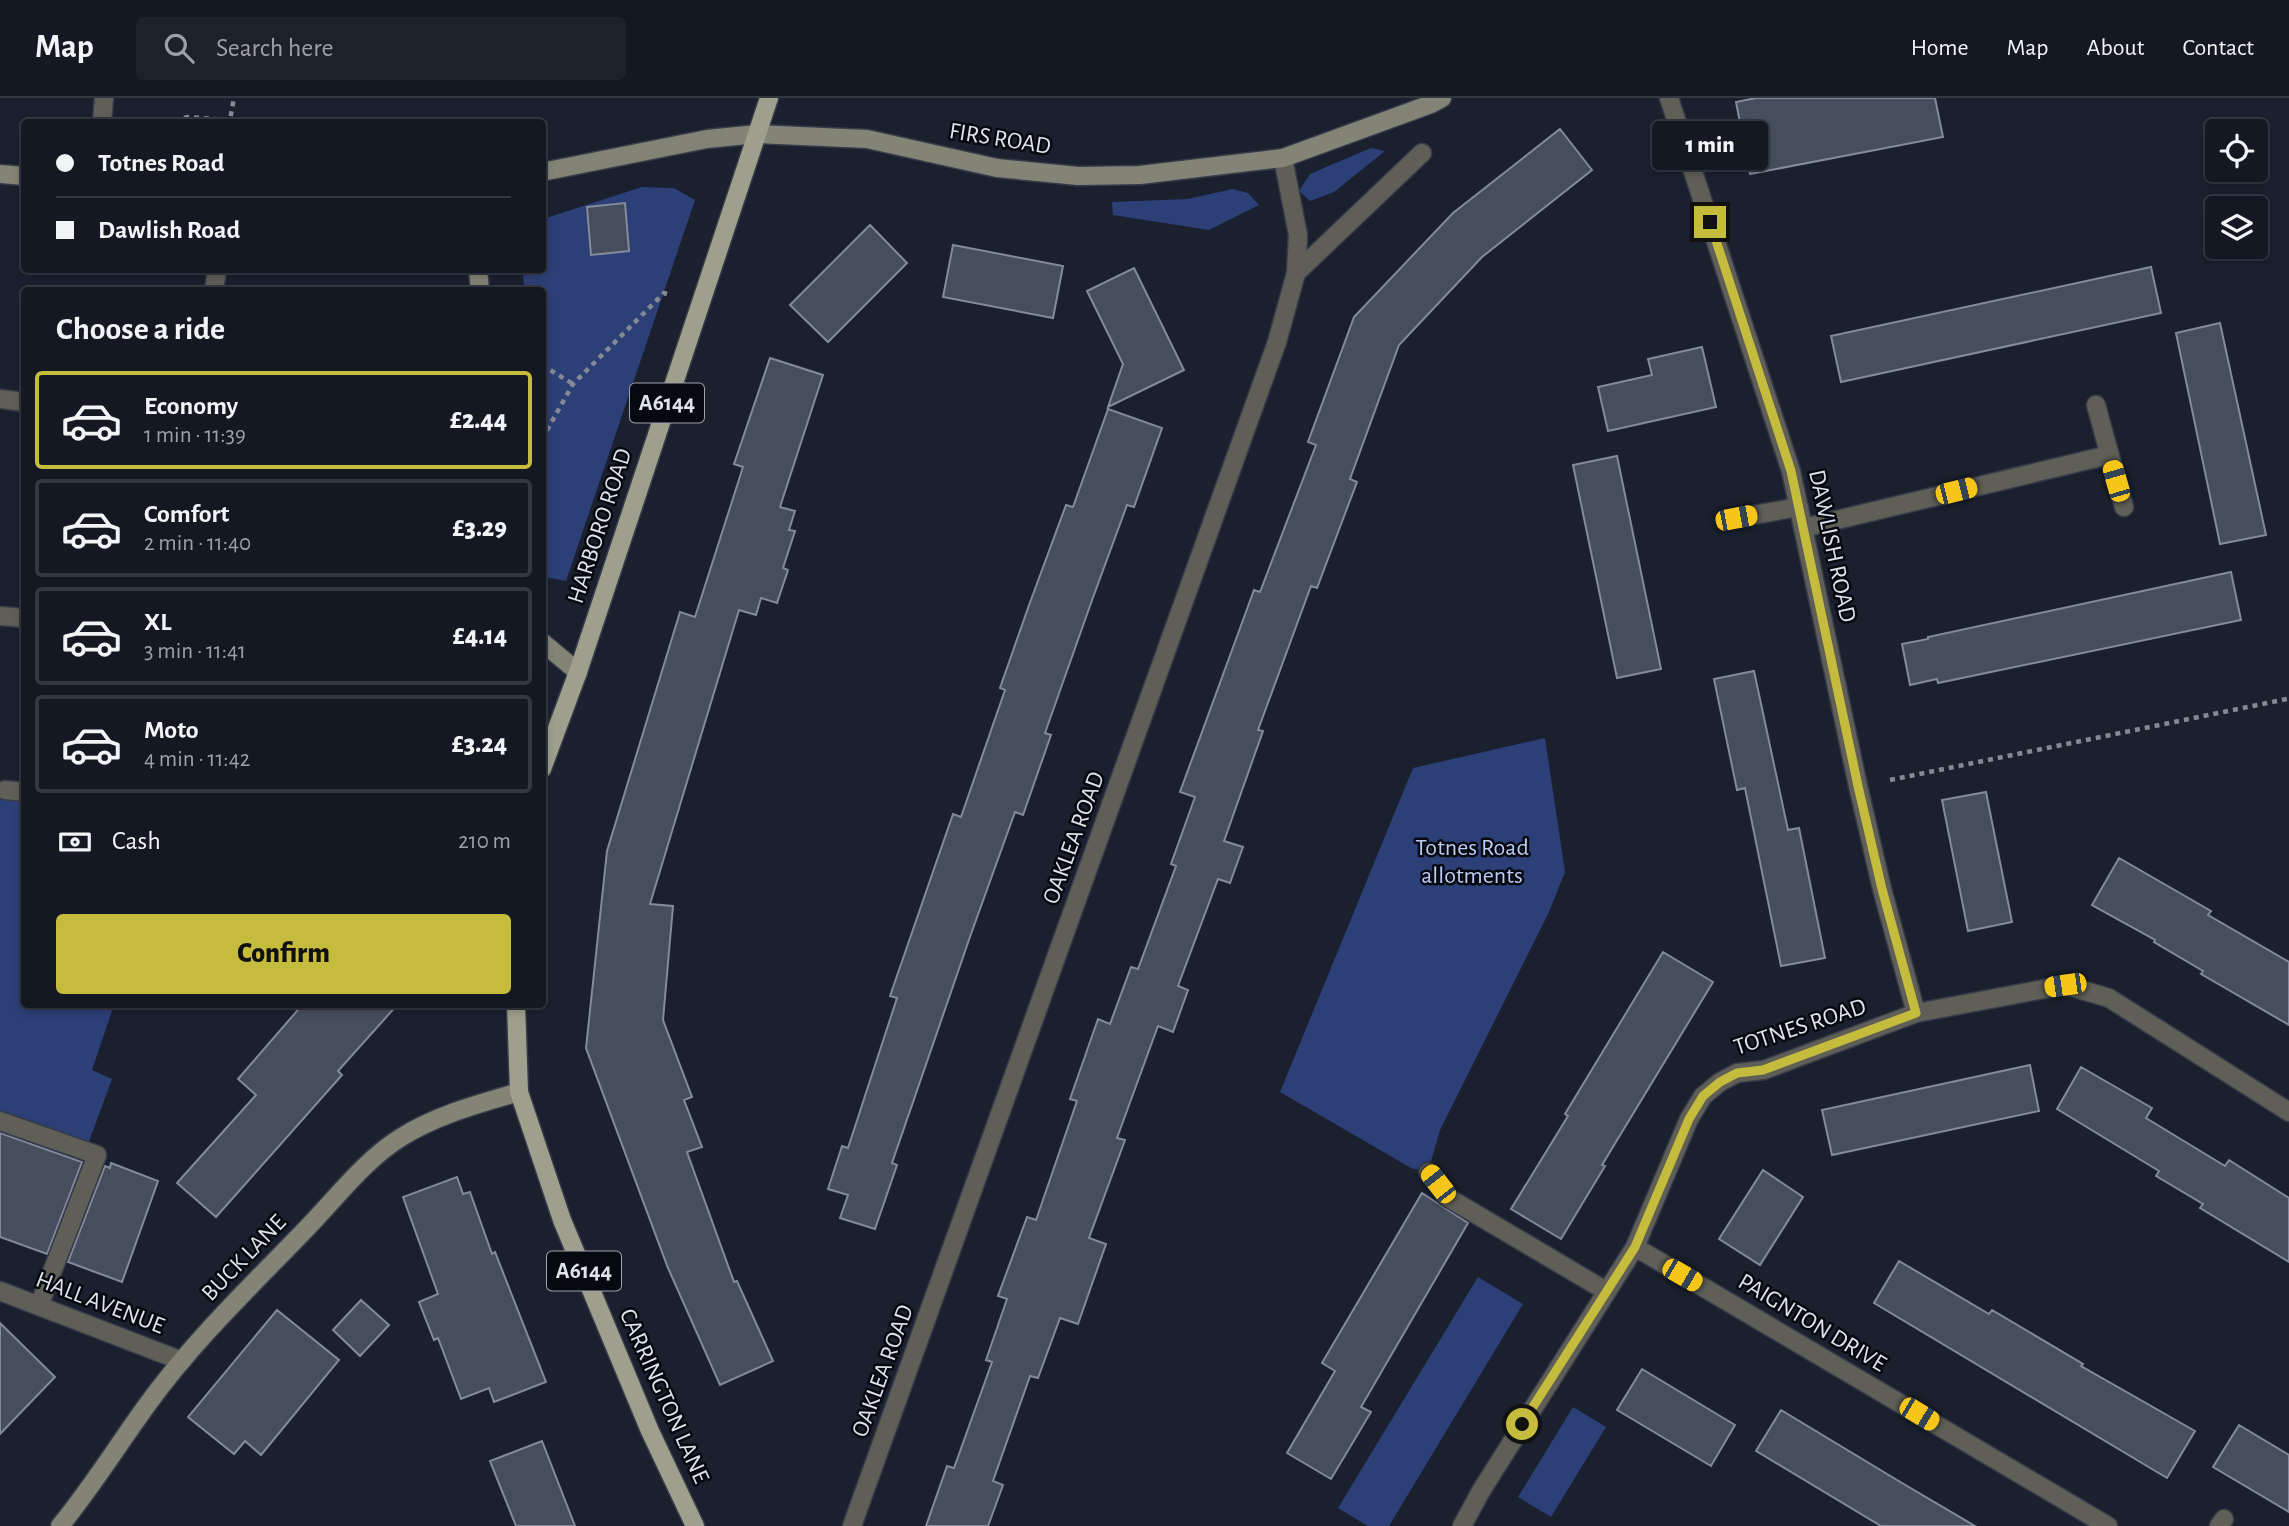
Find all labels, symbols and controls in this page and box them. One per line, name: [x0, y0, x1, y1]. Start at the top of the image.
search box: [136, 17, 626, 80]
icon: search: [160, 29, 198, 67]
text: Map: [35, 31, 94, 64]
text: Search here: [216, 35, 334, 61]
text: Home: [1911, 36, 1969, 60]
text: Map: [2007, 36, 2049, 60]
text: About: [2087, 36, 2144, 60]
text: Contact: [2182, 36, 2254, 60]
street label: FIRS ROAD: [947, 119, 1053, 159]
map controls: [2205, 119, 2268, 259]
button: locate: [2205, 119, 2268, 182]
callout: 1 min: [1652, 121, 1768, 170]
text: 1 min: [1686, 134, 1734, 157]
text: Totnes Road: [98, 150, 225, 176]
button: layers: [2205, 196, 2268, 259]
route end: [1694, 206, 1726, 238]
text: Dawlish Road: [98, 217, 240, 243]
text: Choose a ride: [56, 313, 225, 345]
road number: A6144: [630, 384, 704, 422]
icon: car: [60, 389, 123, 452]
text: Economy: [144, 393, 238, 419]
text: £2.44: [450, 407, 507, 433]
text: 1 min · 11:39: [144, 424, 246, 447]
street label: HARBORO ROAD: [564, 446, 636, 606]
car: [2101, 458, 2132, 504]
street label: DAWLISH ROAD: [1804, 467, 1860, 625]
car: [1934, 476, 1979, 506]
icon: car: [60, 497, 123, 560]
text: Comfort: [144, 501, 229, 527]
car: [1714, 504, 1759, 532]
text: £3.29: [453, 515, 507, 541]
text: 2 min · 11:40: [144, 532, 251, 555]
icon: car: [60, 605, 123, 668]
text: XL: [144, 609, 171, 635]
text: £4.14: [453, 623, 507, 649]
text: 3 min · 11:41: [144, 640, 246, 663]
icon: car: [60, 713, 123, 776]
text: Moto: [144, 717, 199, 743]
text: £3.24: [452, 731, 507, 757]
text: 4 min · 11:42: [144, 748, 250, 771]
street label: OAKLEA ROAD: [1039, 769, 1109, 907]
icon: cash: [56, 823, 94, 861]
text: Cash: [112, 828, 161, 854]
text: 210 m: [458, 830, 511, 853]
park label: Totnes Road allotments: [1415, 836, 1529, 888]
button: Confirm: [56, 914, 511, 994]
car: [2043, 972, 2088, 998]
street label: TOTNES ROAD: [1731, 994, 1869, 1060]
car: [1417, 1161, 1460, 1207]
street label: BUCK LANE: [197, 1210, 291, 1306]
road number: A6144: [547, 1252, 621, 1290]
car: [1659, 1255, 1706, 1295]
street label: HALL AVENUE: [32, 1267, 168, 1339]
street label: PAIGNTON DRIVE: [1734, 1269, 1891, 1377]
street label: OAKLEA ROAD: [848, 1302, 918, 1440]
street label: CARRINGTON LANE: [615, 1305, 713, 1487]
car: [1896, 1394, 1943, 1434]
route start: [1506, 1408, 1538, 1440]

